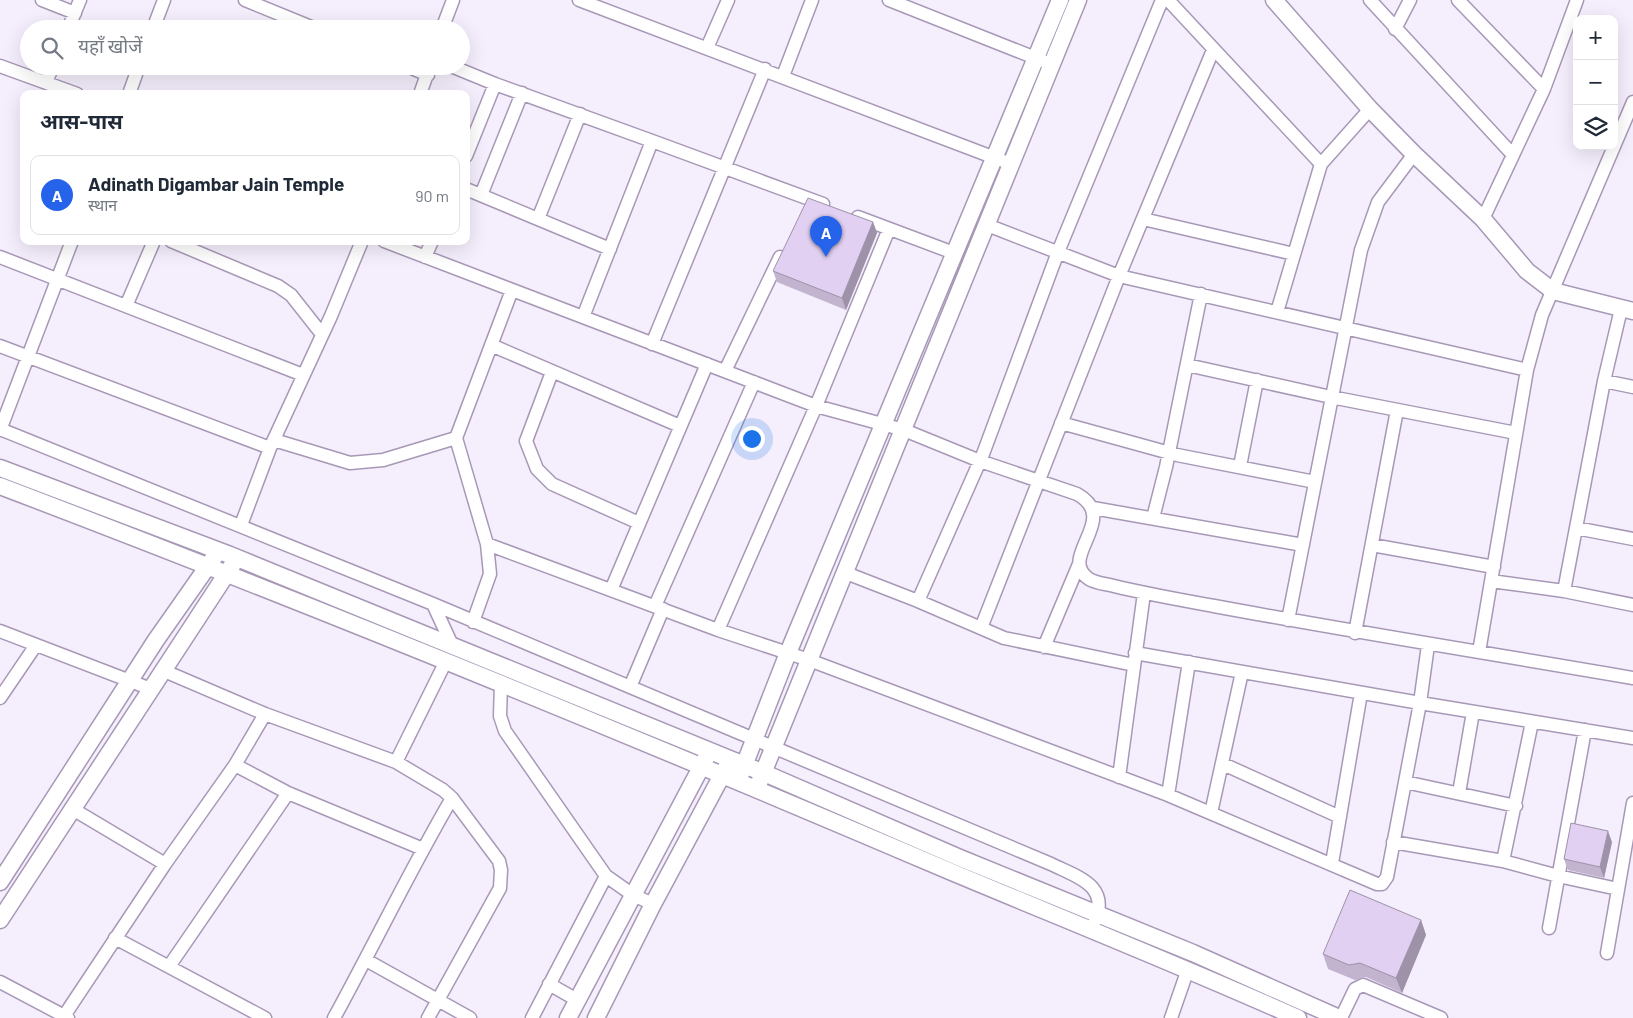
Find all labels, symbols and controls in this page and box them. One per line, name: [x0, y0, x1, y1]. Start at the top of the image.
map controls: [1573, 15, 1618, 150]
button: +: [1573, 15, 1618, 60]
search box: [20, 20, 470, 75]
icon: search: [38, 34, 66, 62]
text: यहाँ खोजें: [78, 34, 142, 57]
button: −: [1573, 60, 1618, 105]
button: layers: [1573, 105, 1618, 150]
text: आस-पास: [40, 108, 123, 133]
text: Adinath Digambar Jain Temple: [88, 172, 344, 195]
text: A: [52, 186, 62, 205]
text: 90 m: [415, 186, 449, 205]
text: स्थान: [88, 195, 117, 214]
pin: A: [810, 216, 842, 257]
your location: [739, 426, 765, 452]

